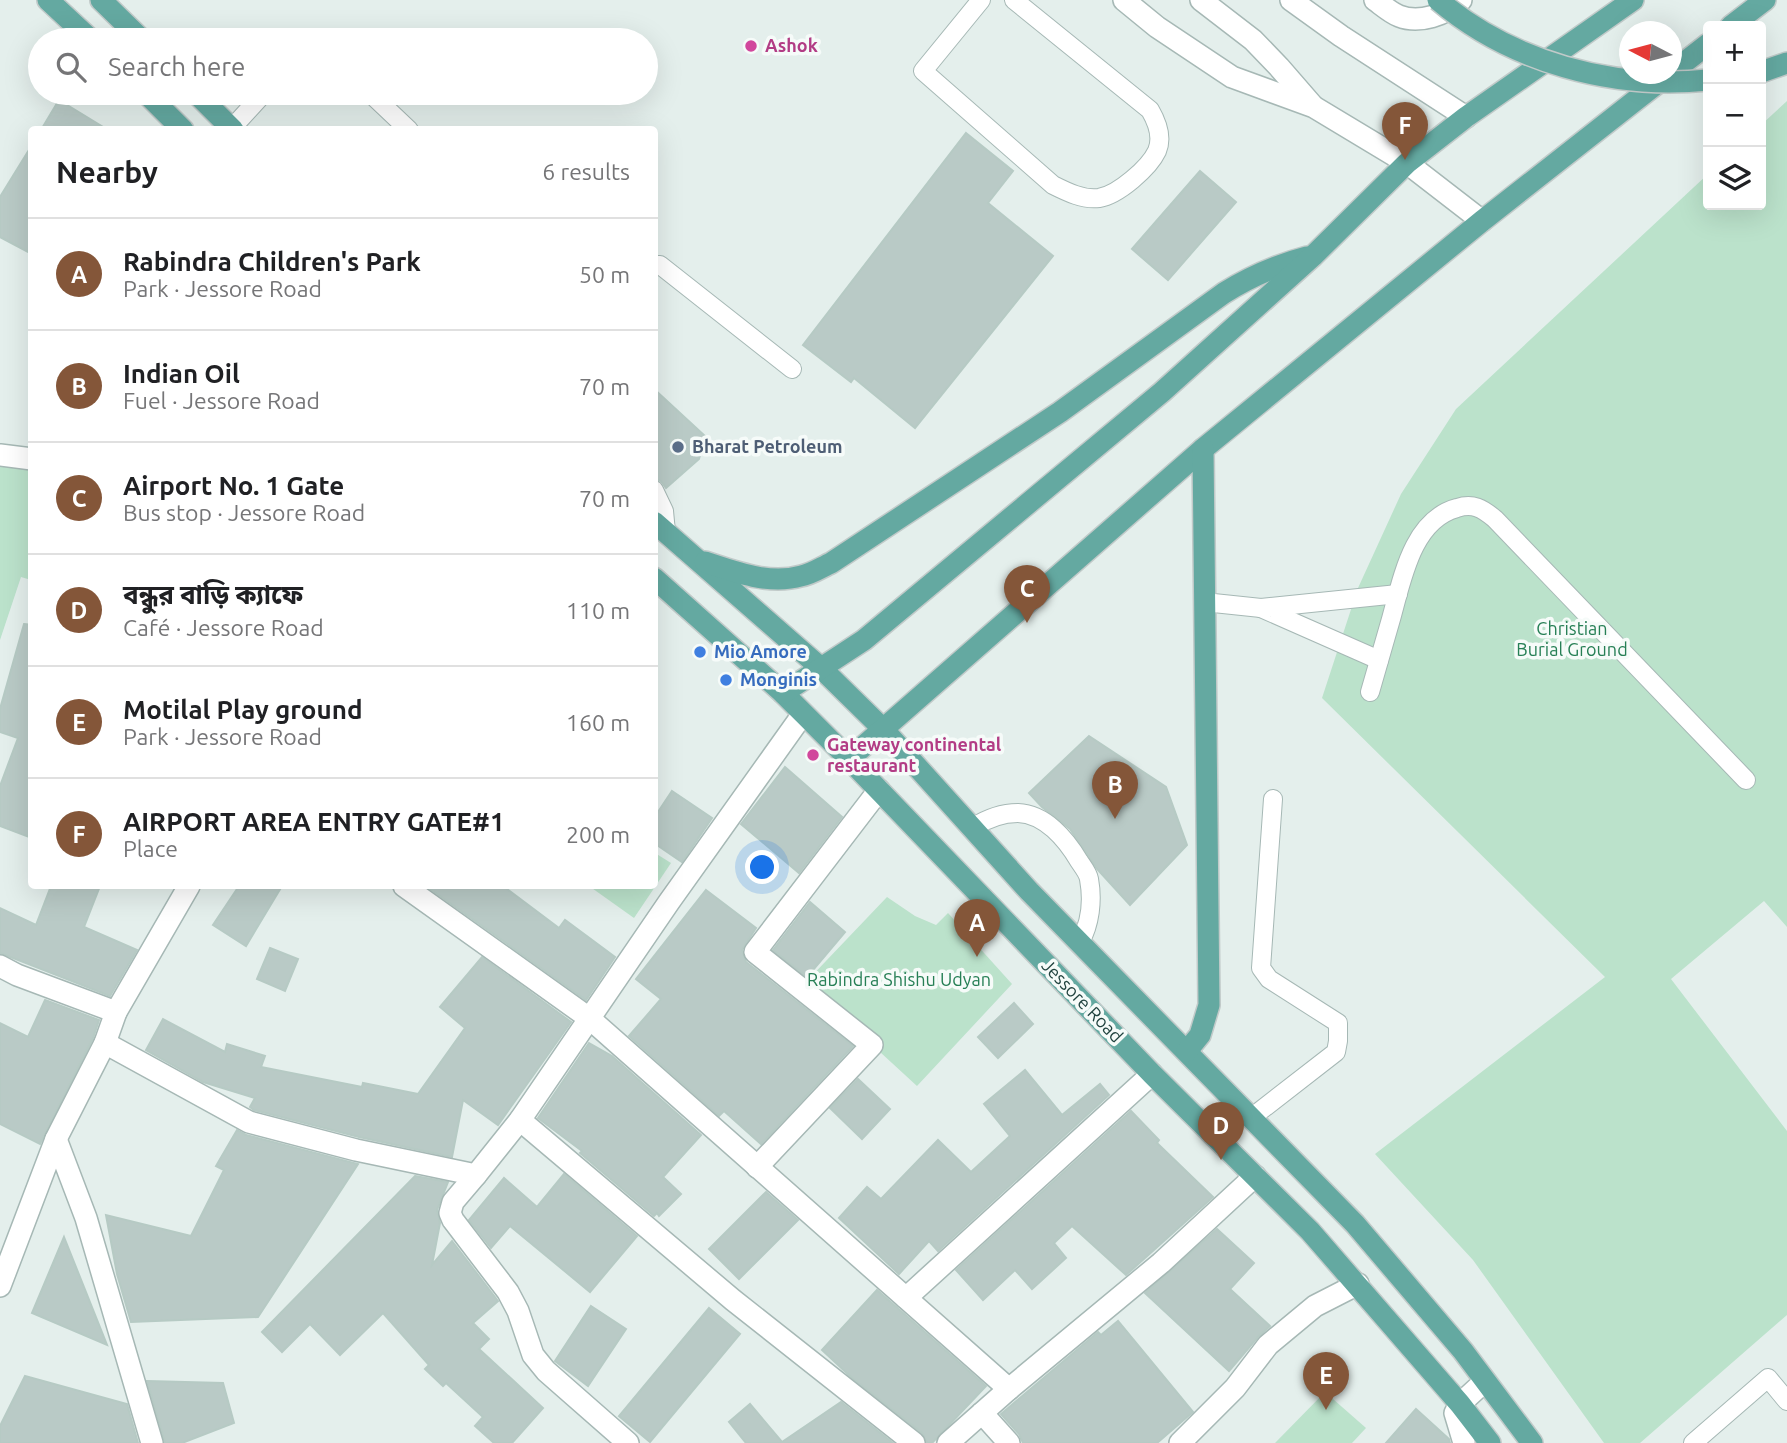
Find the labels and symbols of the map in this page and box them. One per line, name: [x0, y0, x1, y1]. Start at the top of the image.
north arrow: [1619, 21, 1682, 84]
place label: Ashok: [765, 35, 818, 55]
marker: Ashok: [743, 38, 759, 54]
pin: F: [1382, 102, 1428, 160]
place label: Bharat Petroleum: [692, 436, 842, 456]
marker: Bharat Petroleum: [670, 439, 686, 455]
pin: C: [1004, 565, 1050, 623]
park label: Christian Burial Ground: [1516, 618, 1628, 659]
place label: Mio Amore: [714, 641, 807, 661]
marker: Mio Amore: [692, 644, 708, 660]
place label: Monginis: [740, 669, 817, 689]
marker: Monginis: [718, 672, 734, 688]
place label: Gateway continental restaurant: [827, 734, 1002, 775]
marker: Gateway continental restaurant: [805, 747, 821, 763]
pin: B: [1092, 761, 1138, 819]
your location: [745, 850, 779, 884]
pin: A: [954, 899, 1000, 957]
street label: Jessore Road: [1038, 955, 1127, 1046]
park label: Rabindra Shishu Udyan: [807, 969, 991, 989]
pin: D: [1198, 1102, 1244, 1160]
pin: E: [1303, 1352, 1349, 1410]

